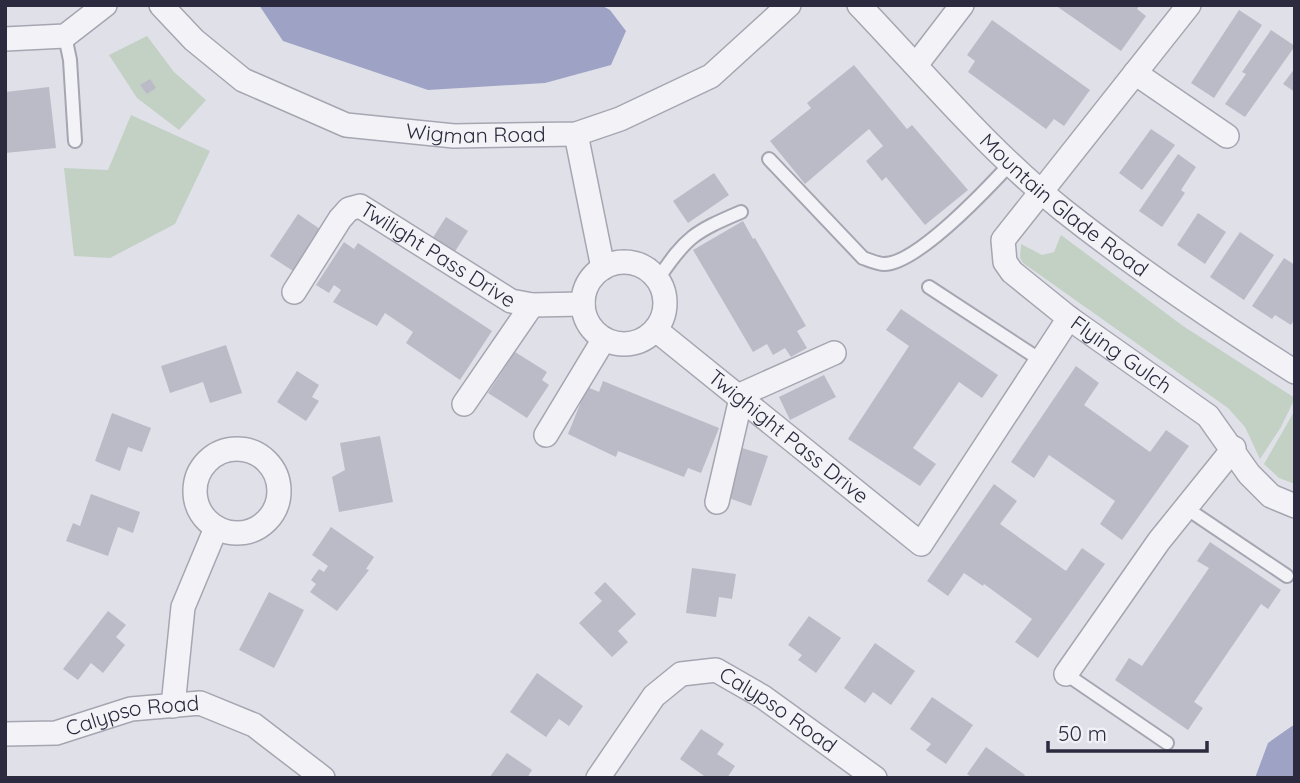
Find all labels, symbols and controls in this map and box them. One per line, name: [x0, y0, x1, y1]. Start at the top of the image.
street label: Wigman Road: [405, 117, 546, 149]
street label: Mountain Glade Road: [975, 127, 1153, 282]
street label: Twilight Pass Drive: [356, 195, 521, 313]
street label: Flying Gulch: [1066, 309, 1177, 398]
street label: Twighight Pass Drive: [703, 363, 875, 509]
street label: Calypso Road: [715, 661, 842, 758]
street label: Calypso Road: [62, 689, 200, 741]
scale bar: [1048, 710, 1207, 754]
text: 50 m: [1058, 720, 1107, 746]

